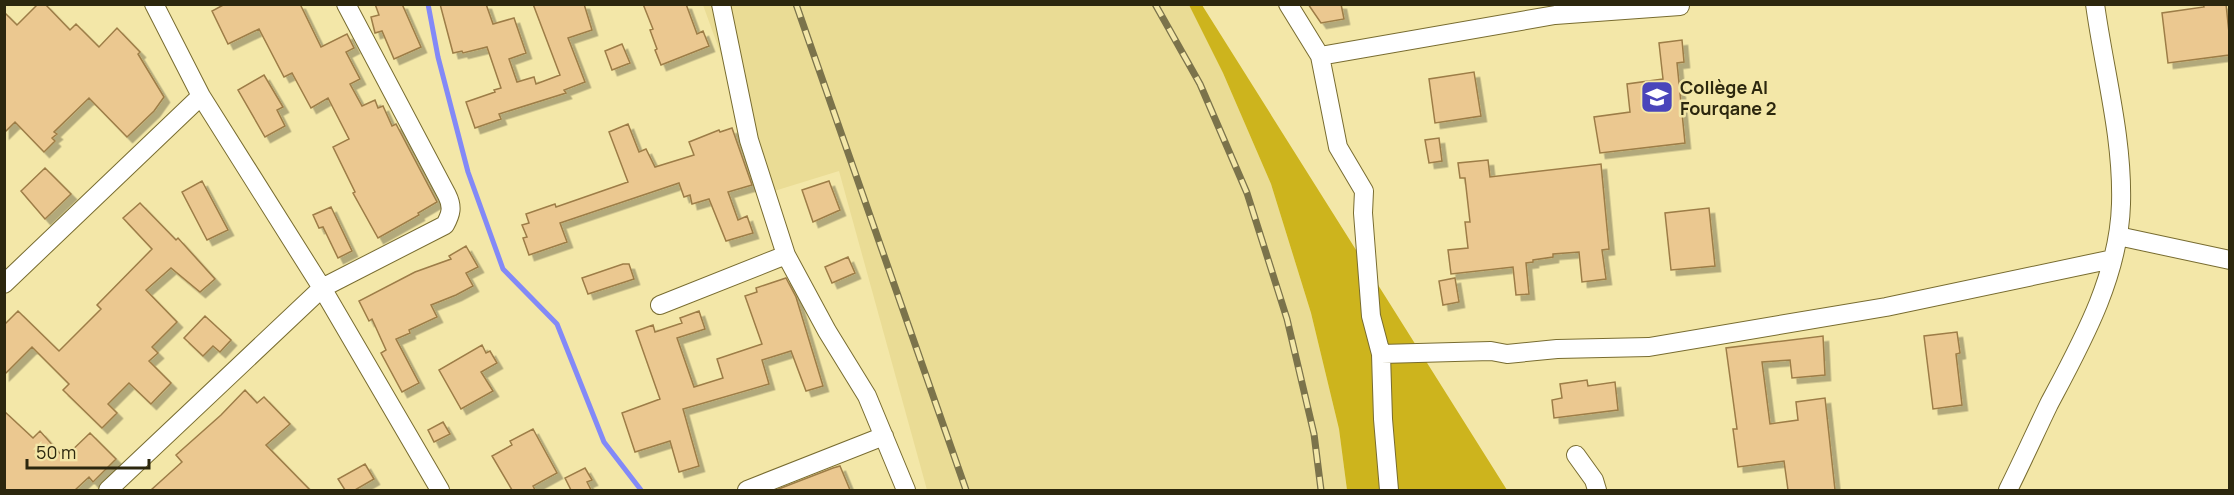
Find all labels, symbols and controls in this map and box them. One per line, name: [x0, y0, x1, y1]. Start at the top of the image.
place label: Collège Al Fourqane 2: [1680, 75, 1776, 120]
school or university icon: Collège Al Fourqane 2: [1639, 79, 1675, 115]
scale bar: [27, 432, 148, 470]
text: 50 m: [36, 440, 76, 464]

